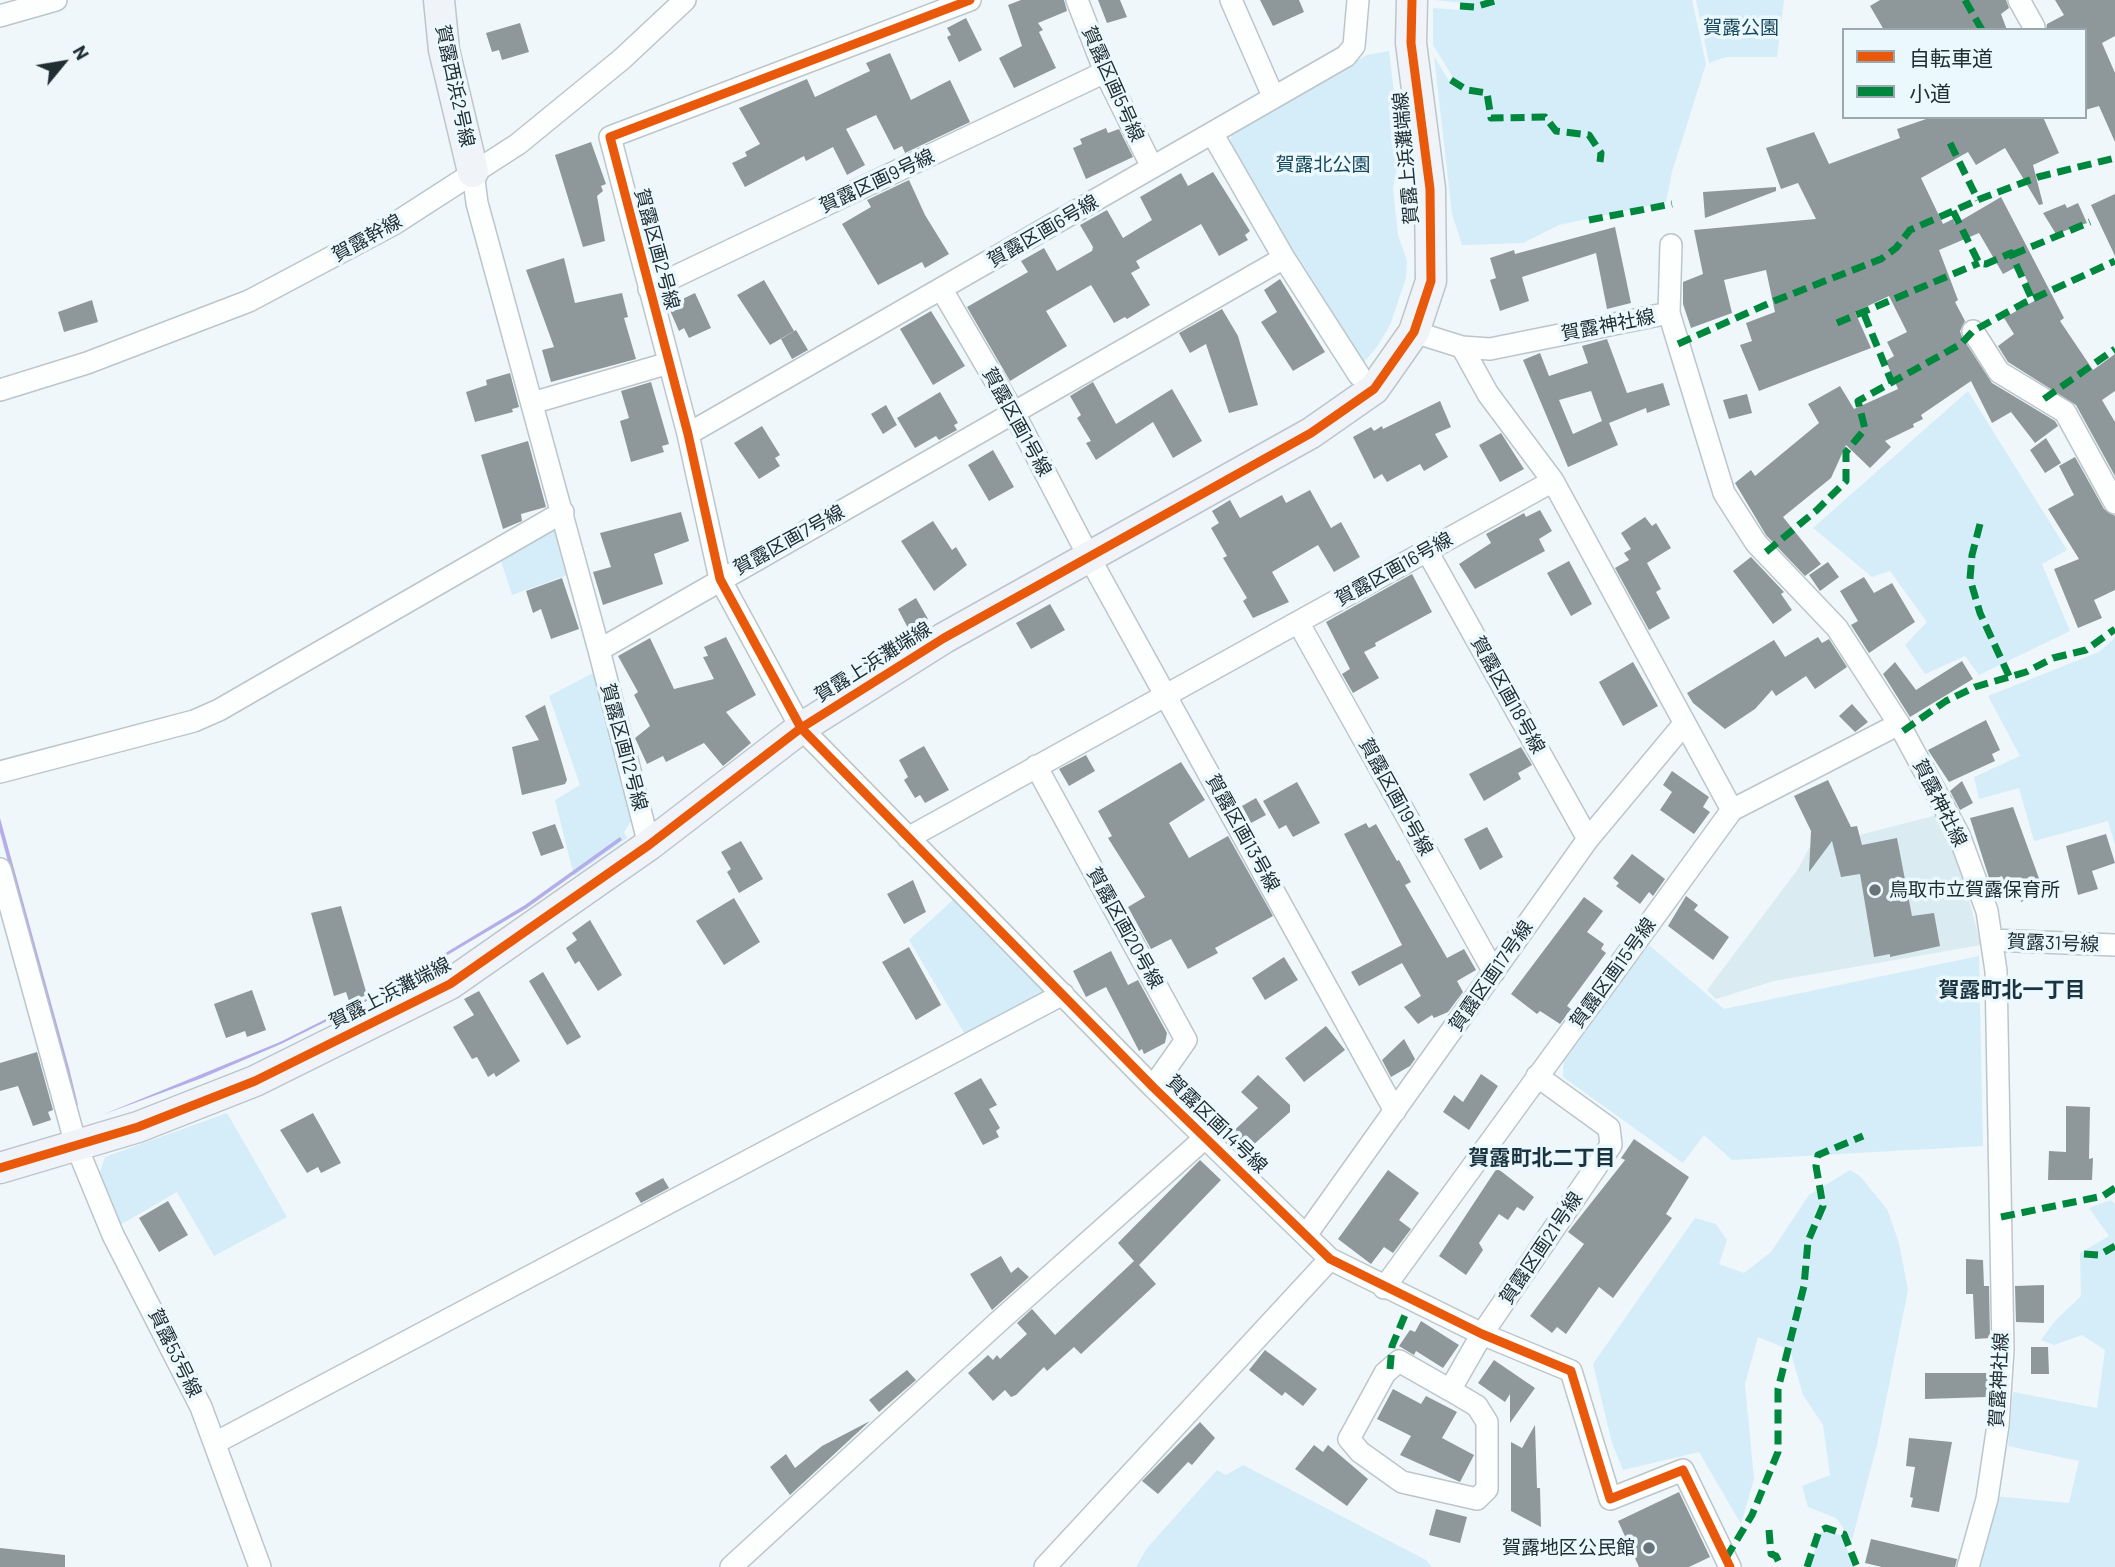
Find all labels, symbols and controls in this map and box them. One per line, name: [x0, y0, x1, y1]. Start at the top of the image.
park label: 賀露公園: [1703, 17, 1779, 39]
street label: 賀露西浜2号線: [431, 23, 479, 149]
street label: 賀露区画5号線: [1077, 23, 1149, 145]
north arrow: [28, 28, 98, 98]
legend: [1842, 28, 2087, 119]
text: N: [68, 41, 95, 63]
text: 自転車道: [1909, 45, 1993, 70]
text: 小道: [1909, 80, 1951, 105]
street label: 賀露上浜灘端線: [1389, 91, 1423, 225]
street label: 賀露区画9号線: [816, 144, 938, 218]
park label: 賀露北公園: [1276, 154, 1370, 176]
street label: 賀露区画2号線: [630, 186, 684, 312]
street label: 賀露区画6号線: [984, 190, 1102, 272]
street label: 賀露幹線: [328, 210, 406, 266]
street label: 賀露神社線: [1559, 305, 1657, 345]
street label: 賀露区画1号線: [978, 364, 1056, 480]
street label: 賀露区画7号線: [730, 500, 848, 580]
street label: 賀露区画16号線: [1331, 527, 1457, 611]
street label: 賀露上浜灘端線: [811, 617, 935, 707]
street label: 賀露区画18号線: [1466, 632, 1550, 758]
street label: 賀露区画12号線: [596, 681, 652, 813]
street label: 賀露区画19号線: [1354, 734, 1438, 860]
street label: 賀露神社線: [1908, 756, 1972, 850]
street label: 賀露区画13号線: [1201, 770, 1285, 896]
street label: 賀露区画20号線: [1082, 863, 1168, 993]
place label: 鳥取市立賀露保育所: [1889, 879, 2060, 901]
marker: 鳥取市立賀露保育所: [1867, 882, 1883, 898]
street label: 賀露区画15号線: [1565, 914, 1661, 1032]
street label: 賀露区画17号線: [1444, 916, 1538, 1036]
street label: 賀露31号線: [2006, 930, 2100, 956]
street label: 賀露上浜灘端線: [326, 953, 454, 1033]
district label: 賀露町北一丁目: [1939, 977, 2085, 1003]
street label: 賀露区画14号線: [1162, 1070, 1272, 1178]
district label: 賀露町北二丁目: [1469, 1145, 1615, 1171]
street label: 賀露区画21号線: [1495, 1188, 1587, 1308]
street label: 賀露53号線: [144, 1305, 206, 1401]
street label: 賀露神社線: [1985, 1332, 2013, 1428]
place label: 賀露地区公民館: [1502, 1537, 1635, 1559]
marker: 賀露地区公民館: [1641, 1540, 1657, 1556]

